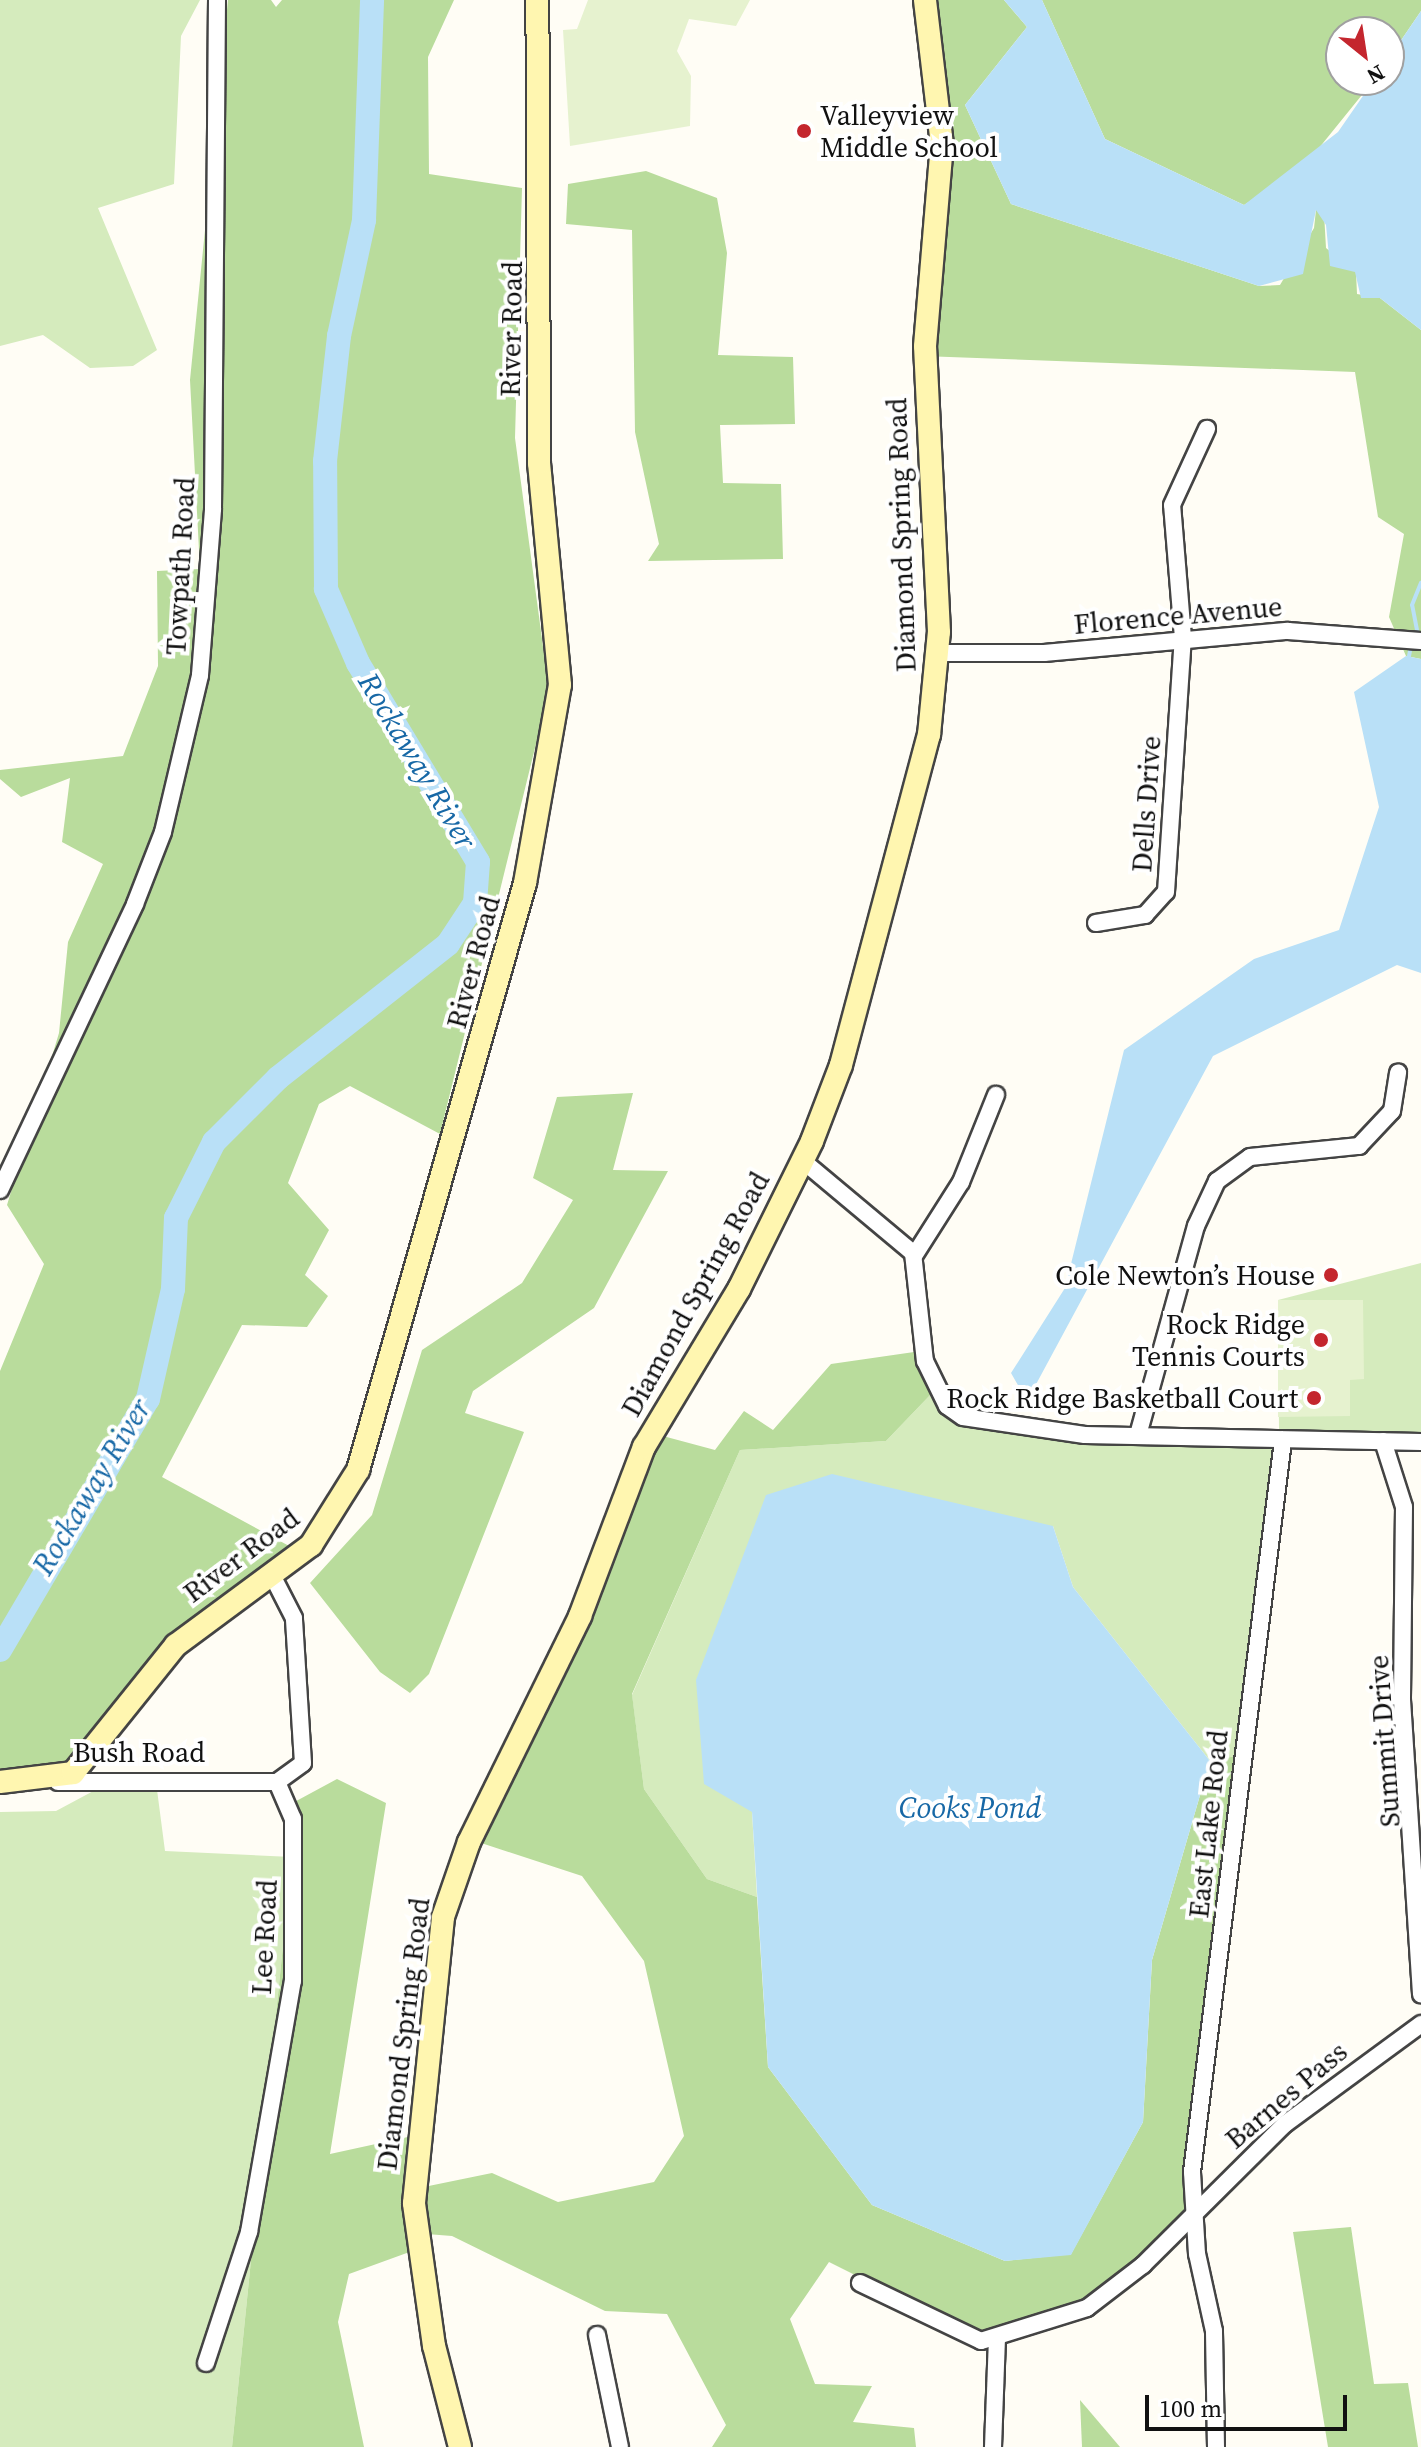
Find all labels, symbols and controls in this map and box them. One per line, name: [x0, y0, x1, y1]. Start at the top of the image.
north arrow: [1325, 16, 1405, 96]
text: N: [1362, 58, 1390, 92]
place label: Valleyview Middle School: [820, 98, 998, 164]
marker: Valleyview Middle School: [795, 122, 813, 140]
street label: River Road: [493, 261, 529, 397]
street label: Diamond Spring Road: [879, 397, 923, 673]
street label: Towpath Road: [159, 476, 201, 656]
street label: Florence Avenue: [1072, 589, 1284, 641]
water label: Rockaway River: [350, 666, 484, 856]
street label: Dells Drive: [1124, 735, 1168, 873]
street label: River Road: [439, 892, 507, 1032]
street label: Diamond Spring Road: [614, 1166, 776, 1422]
place label: Cole Newton’s House: [1055, 1258, 1315, 1292]
marker: Cole Newton’s House: [1322, 1266, 1340, 1284]
place label: Rock Ridge Tennis Courts: [1132, 1307, 1305, 1373]
marker: Rock Ridge Tennis Courts: [1312, 1331, 1330, 1349]
place label: Rock Ridge Basketball Court: [946, 1381, 1298, 1415]
marker: Rock Ridge Basketball Court: [1305, 1389, 1323, 1407]
water label: Rockaway River: [25, 1392, 159, 1582]
street label: River Road: [177, 1501, 305, 1609]
street label: Summit Drive: [1361, 1654, 1407, 1828]
street label: East Lake Road: [1181, 1728, 1235, 1920]
street label: Bush Road: [73, 1735, 205, 1769]
water label: Cooks Pond: [899, 1790, 1041, 1826]
street label: Lee Road: [244, 1879, 284, 1995]
street label: Diamond Spring Road: [370, 1896, 436, 2172]
street label: Barnes Pass: [1218, 2034, 1354, 2156]
scale bar: [1149, 2379, 1351, 2429]
text: 100 m: [1159, 2392, 1222, 2425]

